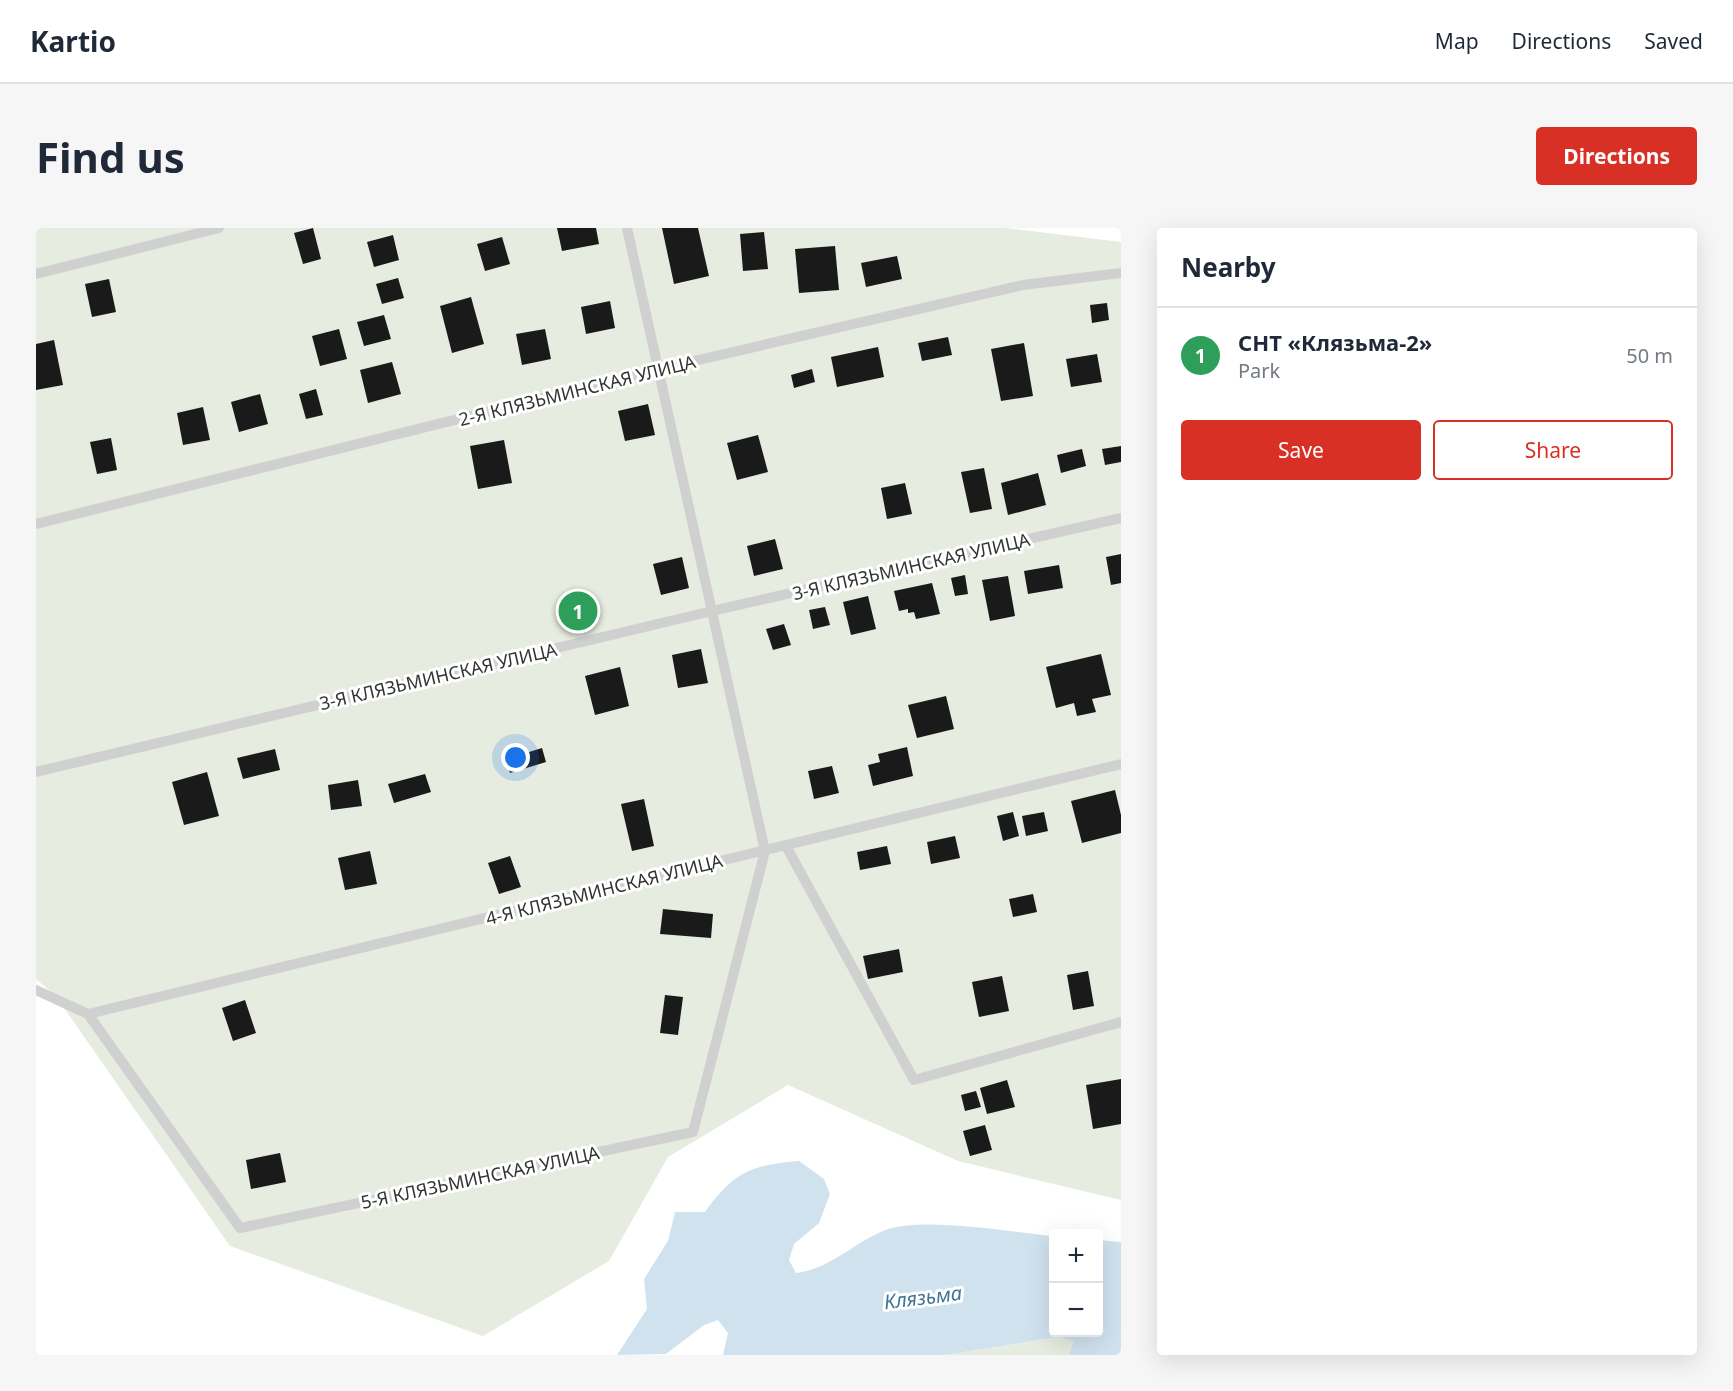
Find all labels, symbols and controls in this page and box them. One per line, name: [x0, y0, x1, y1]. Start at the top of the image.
text: Kartio: [30, 22, 116, 60]
text: Map: [1435, 27, 1479, 55]
text: Directions: [1512, 27, 1611, 55]
text: Saved: [1644, 27, 1703, 55]
button: Directions: [1536, 127, 1697, 185]
text: Find us: [36, 128, 185, 185]
text: Nearby: [1181, 249, 1276, 285]
text: СНТ «Клязьма-2»: [1238, 327, 1432, 357]
text: 1: [1195, 342, 1206, 369]
text: 50 m: [1626, 342, 1673, 369]
street label: 2-Я КЛЯЗЬМИНСКАЯ УЛИЦА: [456, 349, 698, 431]
text: Park: [1238, 357, 1280, 384]
button: Save: [1181, 420, 1421, 480]
button: Share: [1433, 420, 1673, 480]
street label: 3-Я КЛЯЗЬМИНСКАЯ УЛИЦА: [790, 527, 1033, 605]
pin: 1: [558, 588, 598, 634]
street label: 3-Я КЛЯЗЬМИНСКАЯ УЛИЦА: [317, 637, 560, 715]
your location: [501, 743, 530, 772]
street label: 4-Я КЛЯЗЬМИНСКАЯ УЛИЦА: [483, 848, 725, 930]
street label: 5-Я КЛЯЗЬМИНСКАЯ УЛИЦА: [359, 1140, 602, 1214]
map controls: [1049, 1229, 1103, 1337]
button: +: [1049, 1229, 1103, 1283]
water label: Клязьма: [883, 1279, 963, 1315]
button: −: [1049, 1283, 1103, 1337]

